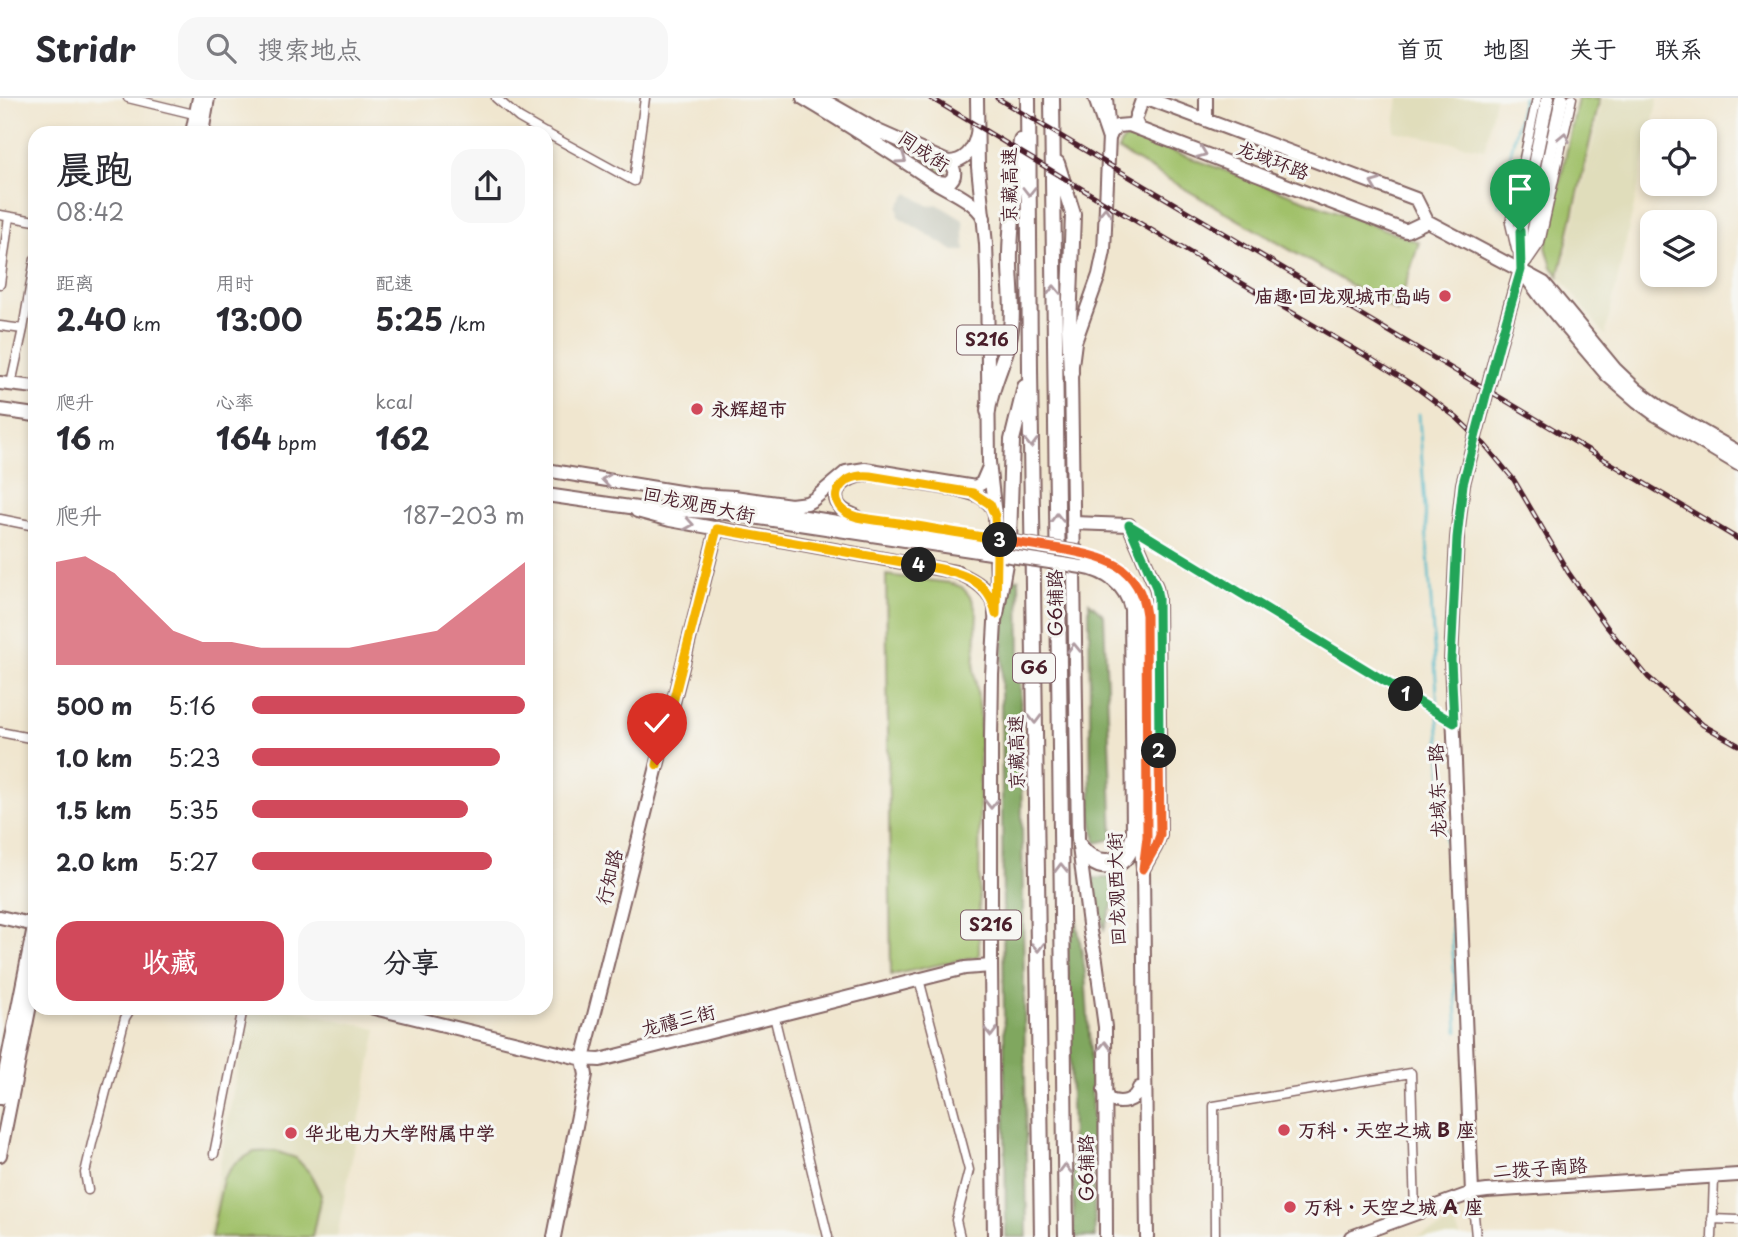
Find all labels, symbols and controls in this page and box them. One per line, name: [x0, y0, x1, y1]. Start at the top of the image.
search box: [178, 17, 668, 80]
text: Stridr: [35, 23, 136, 73]
icon: search: [202, 29, 240, 67]
text: 搜索地点: [258, 29, 362, 68]
text: 首页: [1397, 30, 1445, 66]
text: 地图: [1483, 30, 1531, 66]
text: 关于: [1569, 30, 1617, 66]
text: 联系: [1655, 30, 1703, 66]
map controls: [1640, 119, 1717, 287]
button: locate: [1640, 119, 1717, 196]
street label: 同成街: [893, 123, 956, 178]
one-way arrow: [1555, 131, 1570, 143]
street label: 龙域环路: [1233, 132, 1314, 186]
text: 晨跑: [56, 139, 132, 196]
one-way arrow: [1196, 145, 1208, 159]
street label: 京藏高速: [994, 147, 1022, 223]
button: share: [451, 149, 525, 223]
one-way arrow: [894, 151, 907, 163]
pin: [1490, 159, 1550, 231]
icon: arrive: [1501, 170, 1539, 208]
one-way arrow: [1370, 179, 1382, 193]
one-way arrow: [1021, 186, 1037, 196]
text: 08:42: [56, 194, 124, 229]
one-way arrow: [1098, 206, 1113, 217]
button: layers: [1640, 210, 1717, 287]
text: 距离: [56, 268, 94, 296]
text: 用时: [216, 268, 254, 296]
text: 配速: [375, 268, 413, 296]
place label: 庙趣·回龙观城市岛屿: [1255, 281, 1431, 309]
one-way arrow: [1047, 285, 1062, 296]
marker: 庙趣·回龙观城市岛屿: [1437, 288, 1453, 304]
text: 2.40: [56, 296, 126, 341]
text: 13:00: [216, 296, 303, 341]
text: 5:25: [375, 296, 443, 341]
text: km: [126, 309, 161, 337]
text: /km: [443, 309, 486, 337]
road number: S216: [957, 326, 1017, 354]
text: 爬升: [56, 387, 94, 415]
text: 心率: [216, 387, 254, 415]
text: kcal: [375, 387, 413, 415]
place label: 永辉超市: [711, 394, 787, 422]
marker: 永辉超市: [689, 401, 705, 417]
text: 16: [56, 415, 91, 460]
text: 164: [216, 415, 272, 460]
text: 162: [375, 415, 430, 460]
text: m: [91, 428, 115, 456]
text: bpm: [272, 428, 317, 456]
one-way arrow: [1023, 438, 1039, 448]
one-way arrow: [600, 473, 612, 488]
street label: 回龙观西大街: [641, 477, 758, 529]
text: 爬升: [56, 497, 102, 532]
text: 187–203 m: [403, 497, 525, 532]
one-way arrow: [1049, 512, 1065, 523]
one-way arrow: [683, 515, 695, 530]
pin: 3: [982, 522, 1018, 558]
text: 3: [993, 525, 1006, 553]
pin: 4: [902, 547, 936, 582]
text: 4: [912, 550, 925, 578]
street label: G6辅路: [1039, 569, 1069, 637]
one-way arrow: [1067, 643, 1082, 654]
road number: G6: [1013, 654, 1055, 682]
pin: 1: [1388, 676, 1424, 712]
text: 1: [1401, 679, 1410, 707]
text: 500 m: [56, 688, 133, 723]
text: 5:16: [168, 688, 216, 723]
pin: [627, 693, 687, 765]
icon: check: [638, 704, 676, 742]
street label: 京藏高速: [1000, 714, 1030, 790]
one-way arrow: [1027, 714, 1043, 725]
pin: 2: [1142, 734, 1176, 768]
text: 2: [1152, 736, 1165, 764]
text: 1.0 km: [56, 740, 133, 775]
text: 5:23: [168, 740, 221, 775]
street label: 龙域东一路: [1420, 743, 1452, 839]
text: 1.5 km: [56, 792, 132, 827]
text: 5:35: [168, 792, 219, 827]
one-way arrow: [983, 799, 999, 810]
street label: 回龙观西大街: [1099, 832, 1131, 946]
text: 2.0 km: [56, 844, 138, 879]
text: 5:27: [168, 844, 218, 879]
street label: 行知路: [588, 846, 629, 908]
one-way arrow: [1053, 862, 1069, 873]
road number: S216: [961, 910, 1021, 940]
button: 收藏: [56, 921, 284, 1001]
button: 分享: [298, 921, 525, 1001]
one-way arrow: [1030, 942, 1046, 952]
street label: 龙禧三街: [637, 996, 718, 1042]
one-way arrow: [984, 1026, 999, 1037]
one-way arrow: [1097, 1041, 1113, 1051]
place label: 万科・天空之城 B 座: [1298, 1115, 1475, 1143]
place label: 华北电力大学附属中学: [305, 1118, 495, 1146]
marker: 万科・天空之城 B 座: [1276, 1122, 1292, 1138]
marker: 华北电力大学附属中学: [283, 1125, 299, 1141]
street label: G6辅路: [1070, 1134, 1100, 1202]
street label: 二拨子南路: [1492, 1150, 1588, 1184]
one-way arrow: [1057, 1163, 1073, 1174]
place label: 万科・天空之城 A 座: [1304, 1192, 1483, 1220]
marker: 万科・天空之城 A 座: [1282, 1199, 1298, 1215]

